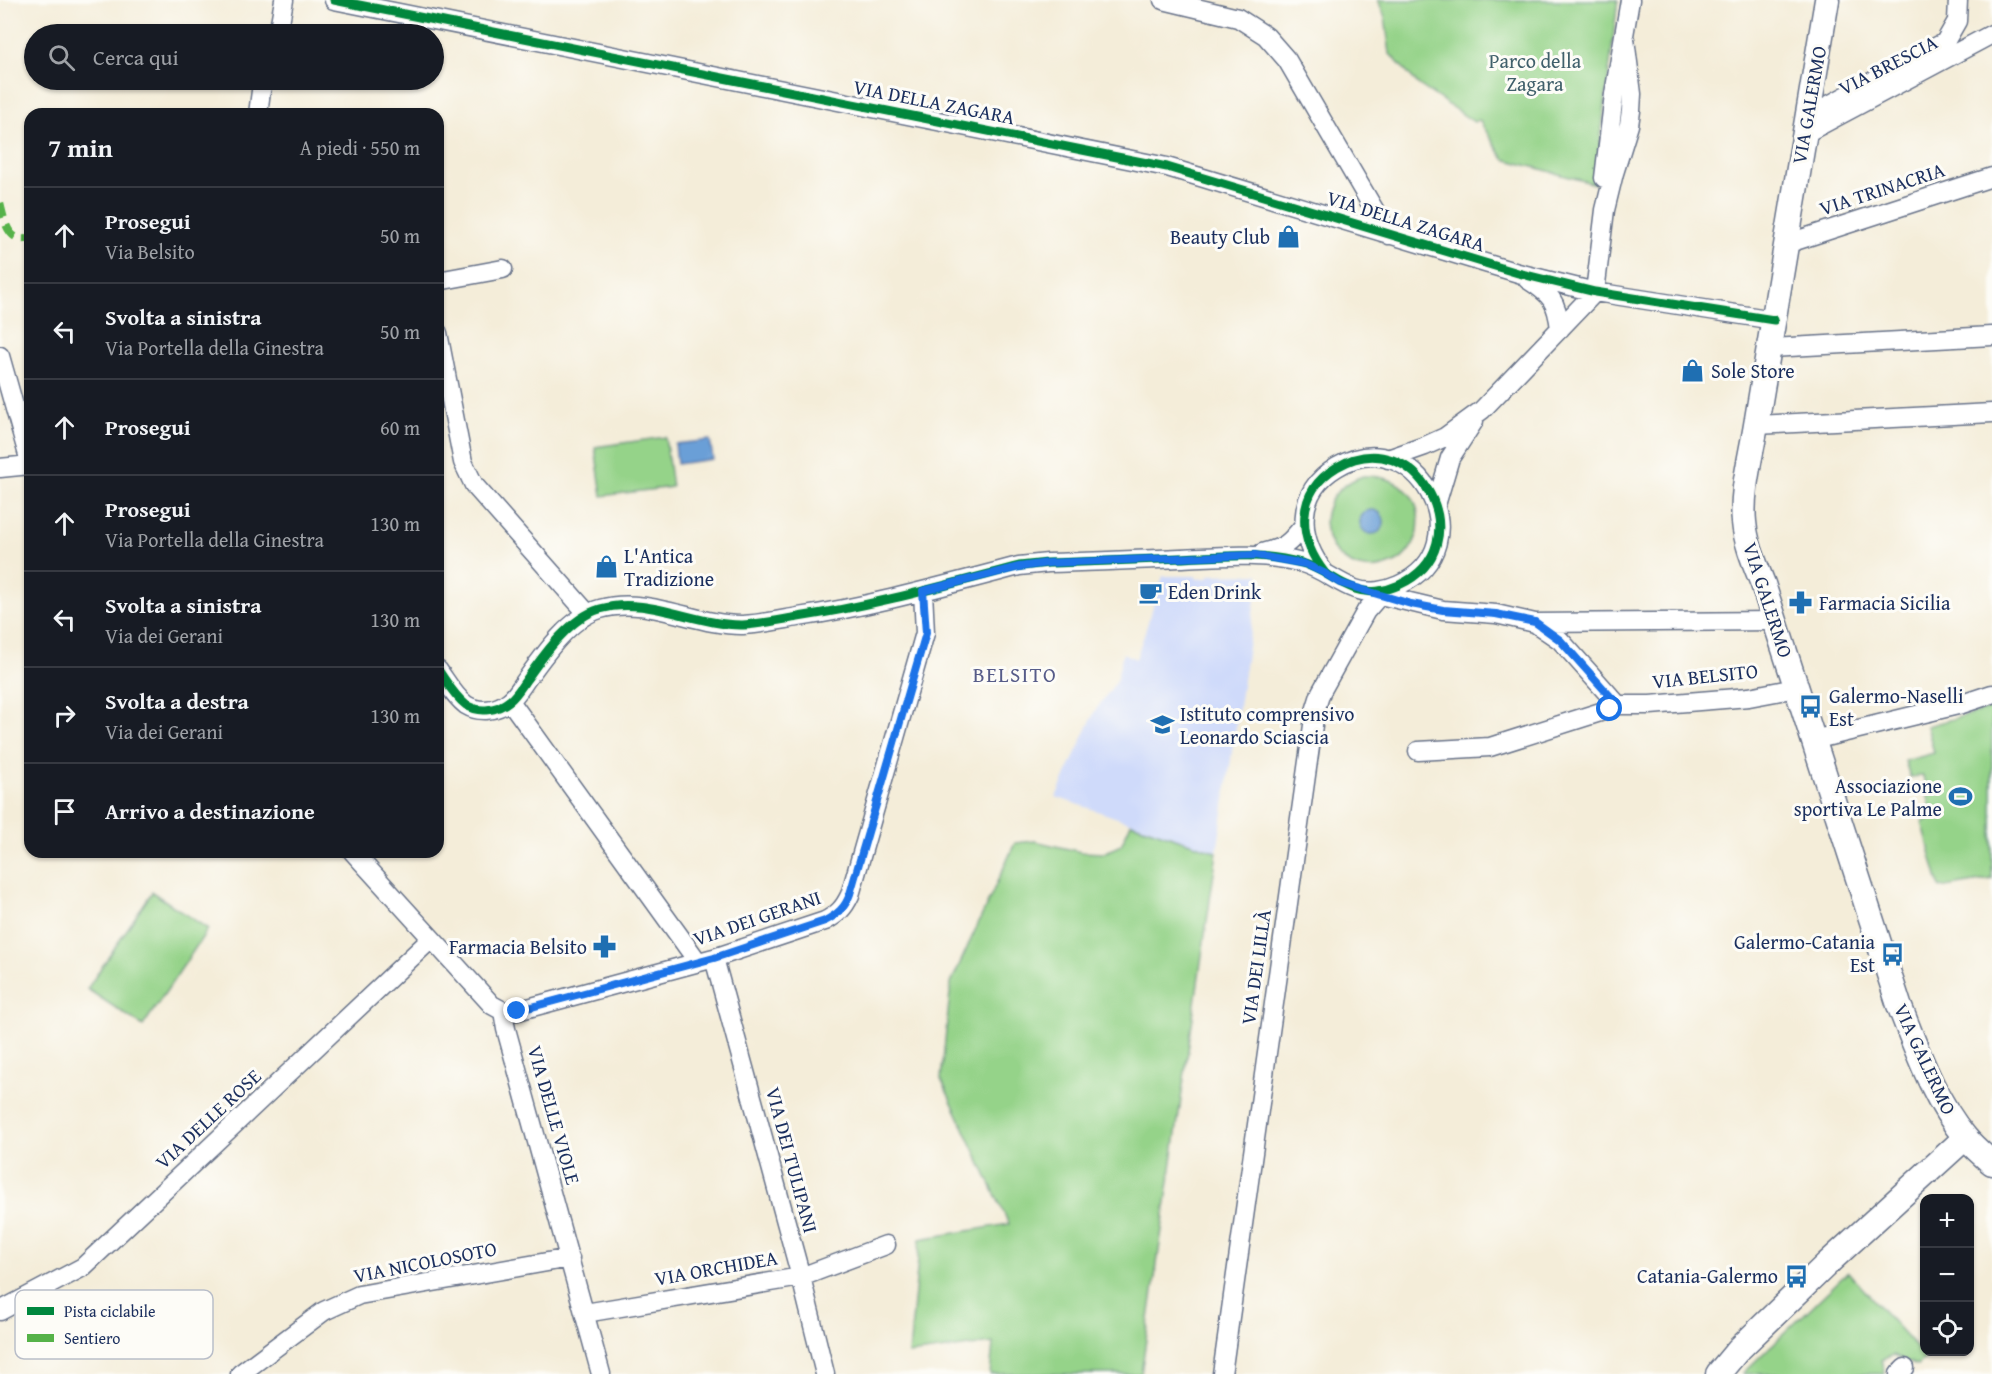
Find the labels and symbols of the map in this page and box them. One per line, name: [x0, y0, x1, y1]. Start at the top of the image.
street label: VIA BRESCIA: [1833, 27, 1942, 102]
street label: VIA GALERMO: [1784, 43, 1833, 166]
park label: Parco della Zagara: [1489, 46, 1582, 98]
street label: VIA DELLA ZAGARA: [851, 72, 1017, 131]
street label: VIA TRINACRIA: [1815, 155, 1948, 222]
street label: VIA DELLA ZAGARA: [1323, 183, 1489, 258]
place label: Beauty Club: [1170, 222, 1270, 251]
shop icon: Beauty Club: [1275, 224, 1301, 250]
place label: Sole Store: [1711, 356, 1795, 385]
shop icon: Sole Store: [1680, 358, 1706, 384]
street label: VIA GALERMO: [1736, 538, 1801, 661]
place label: L'Antica Tradizione: [624, 541, 714, 593]
shop icon: L'Antica Tradizione: [593, 554, 619, 580]
place label: Eden Drink: [1168, 577, 1262, 606]
cafe icon: Eden Drink: [1137, 579, 1163, 605]
place label: Farmacia Sicilia: [1819, 588, 1951, 617]
pharmacy icon: Farmacia Sicilia: [1788, 590, 1814, 616]
street label: VIA BELSITO: [1651, 656, 1759, 695]
district label: BELSITO: [973, 659, 1057, 690]
place label: Galermo-Naselli Est: [1829, 681, 1964, 733]
bus stop icon: Galermo-Naselli Est: [1798, 694, 1824, 720]
route start: [1596, 695, 1622, 721]
place label: Istituto comprensivo Leonardo Sciascia: [1180, 699, 1354, 751]
school or university icon: Istituto comprensivo Leonardo Sciascia: [1149, 712, 1175, 738]
place label: Associazione sportiva Le Palme: [1794, 771, 1942, 823]
sports icon: Associazione sportiva Le Palme: [1947, 784, 1973, 810]
street label: VIA DEI GERANI: [689, 882, 825, 953]
street label: VIA DEI LILLÀ: [1233, 907, 1278, 1026]
place label: Galermo-Catania Est: [1734, 927, 1876, 979]
place label: Farmacia Belsito: [449, 932, 587, 961]
pharmacy icon: Farmacia Belsito: [592, 934, 618, 960]
bus stop icon: Galermo-Catania Est: [1880, 941, 1906, 967]
route end: [503, 997, 529, 1023]
street label: VIA GALERMO: [1887, 998, 1964, 1119]
street label: VIA DELLE VIOLE: [521, 1042, 588, 1188]
street label: VIA DELLE ROSE: [148, 1062, 267, 1175]
street label: VIA DEI TULIPANI: [759, 1084, 826, 1236]
street label: VIA NICOLOSOTO: [351, 1233, 499, 1290]
street label: VIA ORCHIDEA: [652, 1242, 780, 1293]
place label: Catania-Galermo: [1637, 1261, 1778, 1290]
bus stop icon: Catania-Galermo: [1783, 1263, 1809, 1289]
legend: [15, 1290, 213, 1359]
text: Pista ciclabile: [64, 1299, 155, 1323]
text: Sentiero: [64, 1326, 120, 1350]

